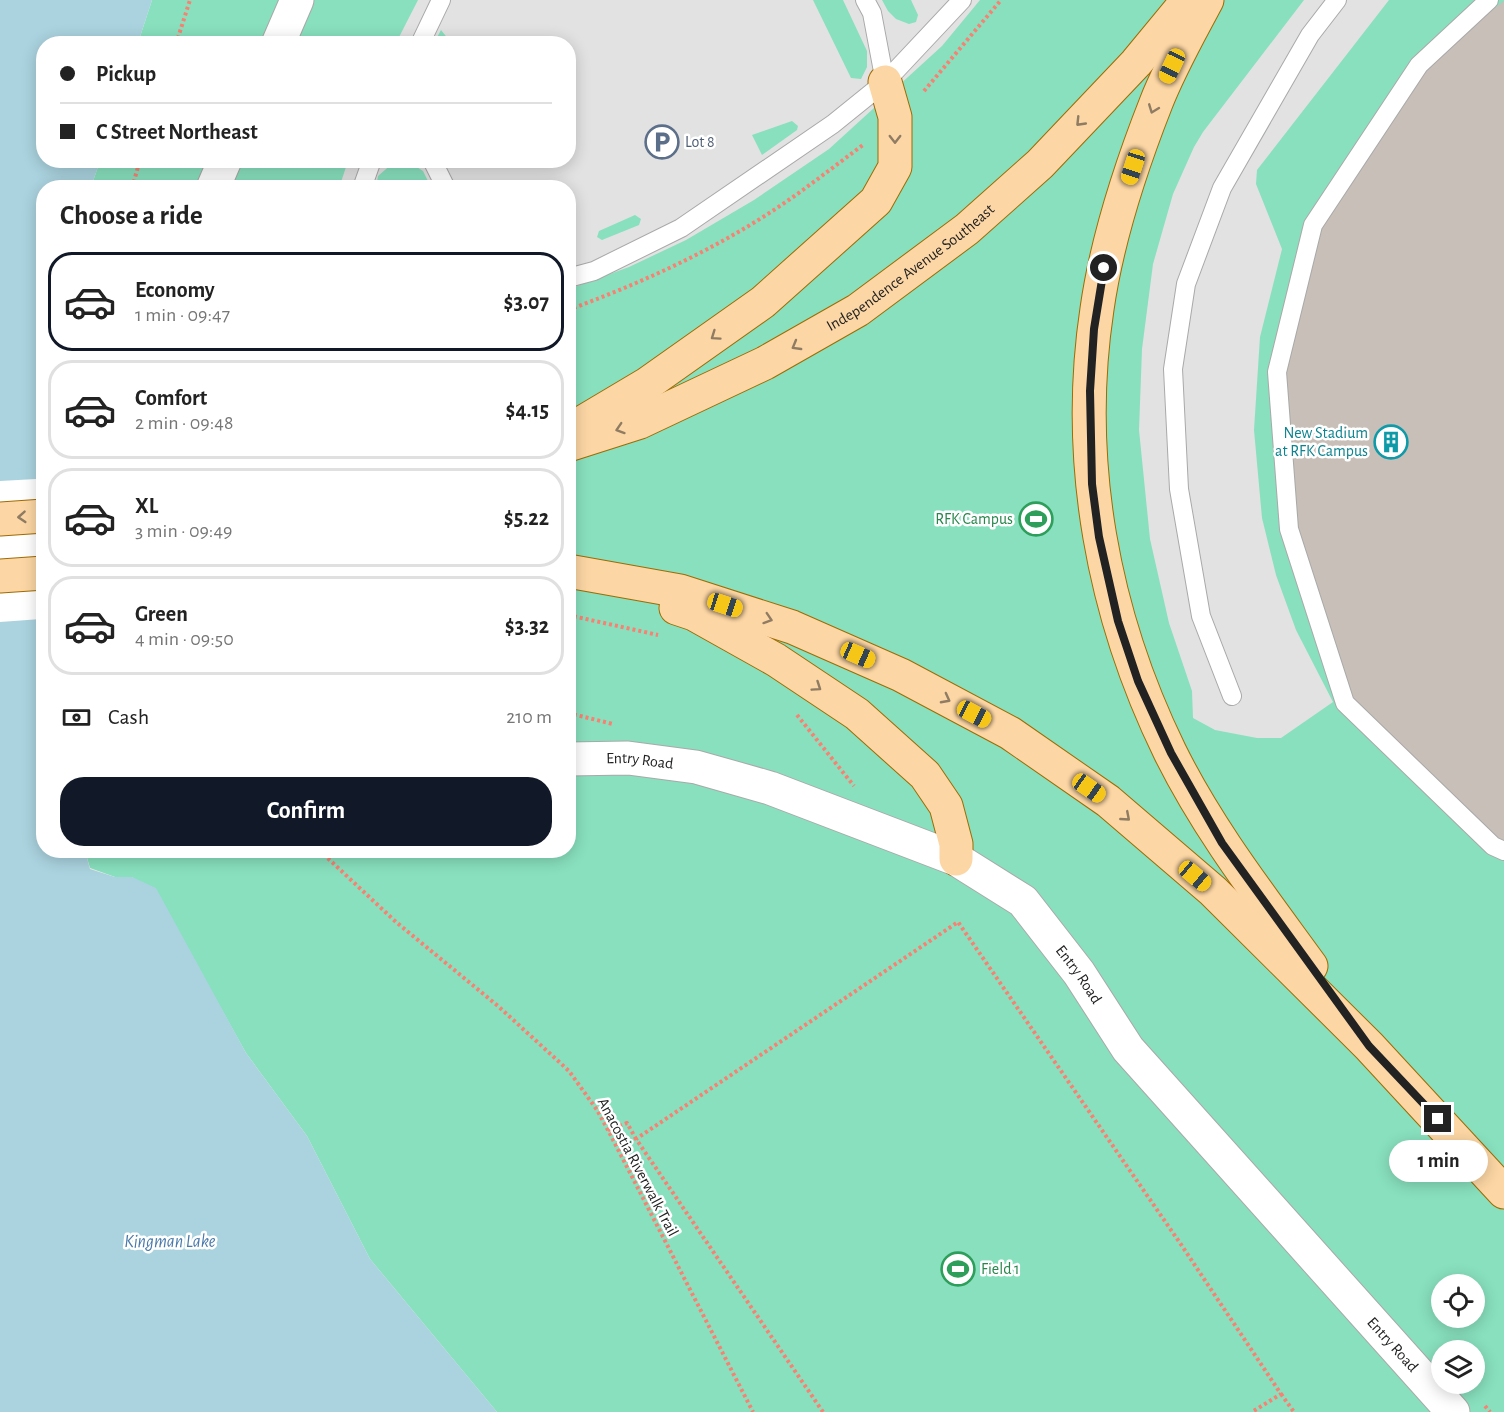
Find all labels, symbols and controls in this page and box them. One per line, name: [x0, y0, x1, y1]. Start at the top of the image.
car: [1156, 46, 1188, 86]
text: Pickup: [96, 63, 156, 85]
one-way arrow: [1148, 103, 1161, 114]
one-way arrow: [1076, 116, 1087, 126]
text: C Street Northeast: [96, 121, 258, 143]
parking icon: Lot 8: [644, 124, 680, 160]
place label: Lot 8: [685, 134, 715, 150]
one-way arrow: [889, 135, 901, 144]
car: [1119, 147, 1147, 187]
street label: Independence Avenue Southeast: [824, 201, 997, 334]
text: Choose a ride: [60, 202, 203, 229]
route start: [1090, 254, 1117, 281]
icon: car: [63, 275, 117, 329]
text: Economy: [135, 279, 215, 301]
text: $3.07: [504, 291, 549, 313]
text: 1 min · 09:47: [135, 305, 230, 325]
one-way arrow: [711, 329, 722, 340]
one-way arrow: [792, 339, 802, 350]
icon: car: [63, 383, 117, 437]
text: Comfort: [135, 387, 207, 409]
text: $4.15: [506, 399, 549, 421]
text: 2 min · 09:48: [135, 413, 233, 433]
one-way arrow: [615, 422, 626, 434]
building icon: New Stadium at RFK Campus: [1373, 424, 1409, 460]
place label: New Stadium at RFK Campus: [1275, 425, 1368, 459]
icon: car: [63, 491, 117, 545]
text: XL: [135, 495, 158, 517]
sports icon: RFK Campus: [1018, 501, 1054, 537]
text: $5.22: [504, 507, 549, 529]
one-way arrow: [17, 511, 26, 524]
place label: RFK Campus: [935, 511, 1013, 527]
text: 3 min · 09:49: [135, 521, 232, 541]
car: [705, 591, 745, 619]
icon: car: [63, 599, 117, 653]
text: Green: [135, 603, 188, 625]
one-way arrow: [762, 612, 773, 624]
text: $3.32: [505, 615, 549, 637]
text: 4 min · 09:50: [135, 629, 234, 649]
car: [838, 639, 878, 671]
one-way arrow: [811, 680, 821, 692]
one-way arrow: [939, 692, 950, 703]
car: [954, 698, 994, 730]
icon: cash: [60, 701, 93, 734]
text: Cash: [108, 706, 149, 728]
text: 210 m: [506, 707, 552, 727]
street label: Entry Road: [606, 750, 674, 772]
car: [1069, 770, 1109, 806]
button: Confirm: [60, 777, 552, 846]
one-way arrow: [1119, 809, 1130, 820]
car: [1175, 858, 1215, 894]
street label: Entry Road: [1053, 942, 1105, 1007]
street label: Anacostia Riverwalk Trail: [595, 1095, 681, 1239]
route end: [1424, 1105, 1451, 1132]
callout: 1 min: [1388, 1140, 1488, 1182]
text: 1 min: [1417, 1151, 1460, 1171]
water label: Kingman Lake: [124, 1233, 216, 1251]
sports icon: Field 1: [940, 1251, 976, 1287]
place label: Field 1: [981, 1261, 1020, 1277]
map controls: [1431, 1274, 1485, 1394]
button: locate: [1431, 1274, 1485, 1328]
street label: Entry Road: [1364, 1314, 1421, 1375]
button: layers: [1431, 1340, 1485, 1394]

